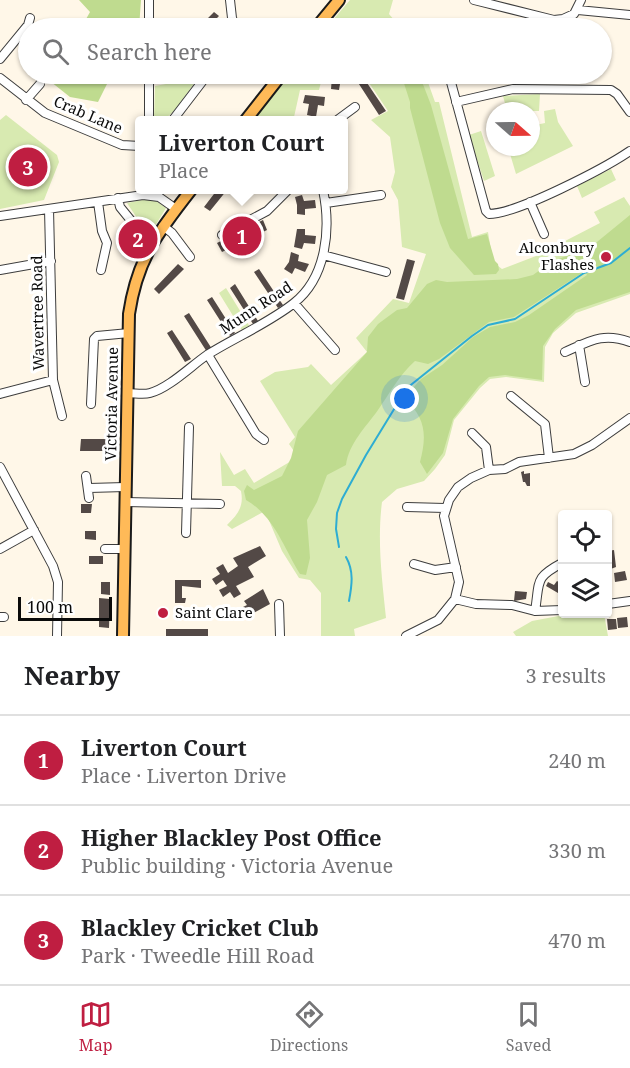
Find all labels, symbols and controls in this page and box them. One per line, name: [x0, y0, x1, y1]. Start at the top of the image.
search box: [18, 18, 612, 84]
icon: search: [39, 35, 72, 68]
text: Search here: [87, 36, 212, 66]
street label: Crab Lane: [51, 91, 126, 138]
north arrow: [486, 102, 540, 156]
popup: [135, 116, 348, 194]
text: Liverton Court: [159, 127, 324, 157]
pin: 3: [9, 144, 48, 190]
text: Place: [159, 157, 209, 184]
pin: 1: [222, 214, 262, 258]
pin: 2: [118, 216, 158, 262]
place label: Alconbury Flashes: [519, 237, 595, 274]
marker: Alconbury Flashes: [599, 250, 613, 264]
street label: Wavertree Road: [26, 255, 48, 371]
street label: Munn Road: [215, 276, 296, 338]
street label: Victoria Avenue: [100, 347, 122, 461]
your location: [390, 384, 419, 413]
map controls: [558, 510, 612, 618]
button: locate: [558, 510, 612, 564]
button: layers: [558, 564, 612, 618]
scale bar: [18, 594, 112, 622]
text: 100 m: [27, 596, 73, 618]
place label: Saint Clare: [175, 602, 253, 622]
marker: Saint Clare: [156, 606, 170, 620]
text: Nearby: [24, 657, 120, 693]
text: 3 results: [526, 662, 606, 689]
text: Liverton Court: [81, 732, 247, 762]
text: 1: [38, 747, 49, 774]
text: 240 m: [548, 747, 606, 774]
text: Place · Liverton Drive: [81, 762, 286, 789]
text: Higher Blackley Post Office: [81, 822, 382, 852]
text: 2: [38, 837, 49, 864]
text: 330 m: [548, 837, 606, 864]
text: Public building · Victoria Avenue: [81, 852, 393, 879]
text: Blackley Cricket Club: [81, 912, 319, 942]
text: 3: [38, 927, 49, 954]
text: 470 m: [548, 927, 606, 954]
text: Park · Tweedle Hill Road: [81, 942, 314, 969]
tab: Map: [79, 998, 113, 1056]
tab: Directions: [270, 998, 348, 1056]
tab: Saved: [506, 998, 551, 1056]

